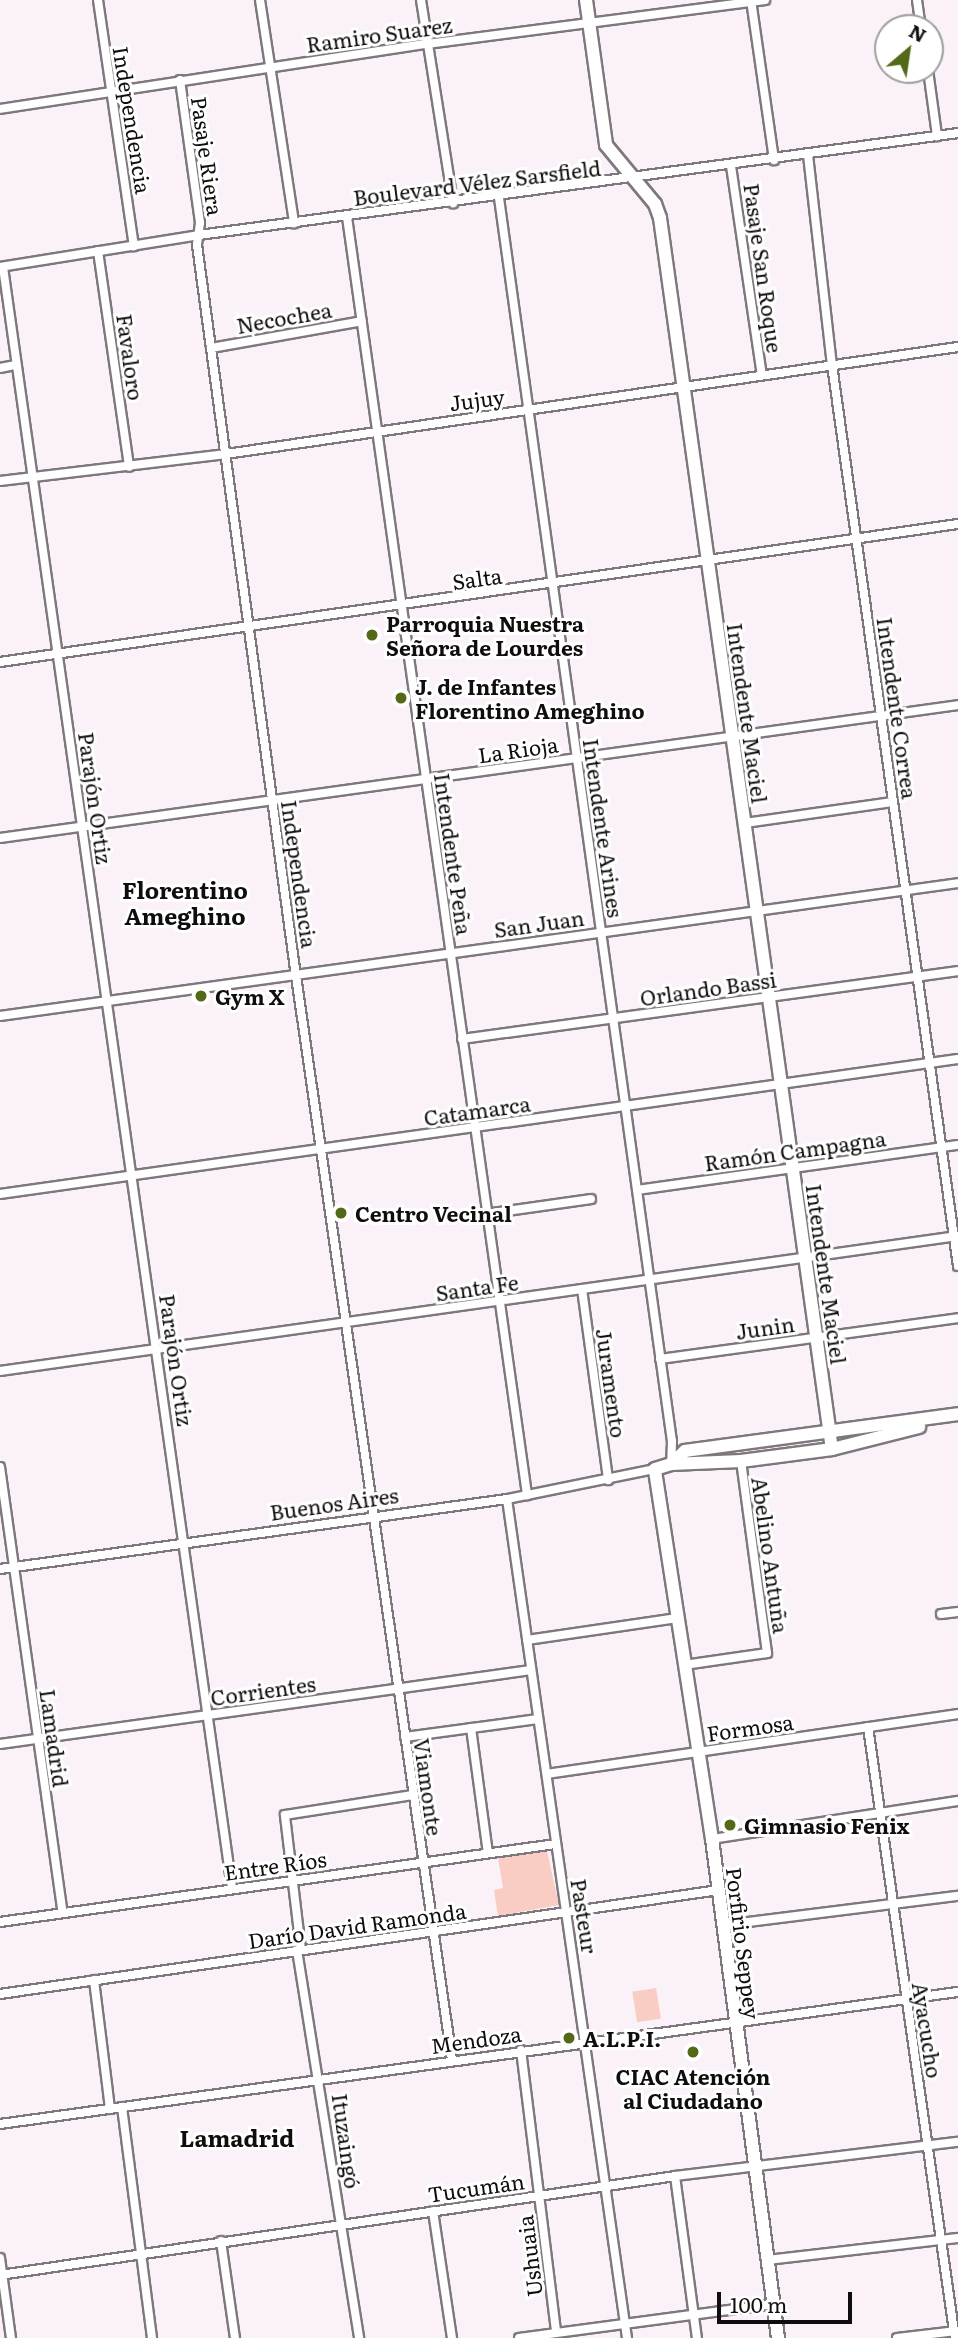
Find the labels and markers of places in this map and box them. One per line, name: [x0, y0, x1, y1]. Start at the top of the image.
place label: Parroquia Nuestra Señora de Lourdes: [386, 610, 584, 660]
marker: Parroquia Nuestra Señora de Lourdes: [364, 627, 380, 643]
place label: J. de Infantes Florentino Ameghino: [415, 673, 645, 723]
marker: J. de Infantes Florentino Ameghino: [393, 690, 409, 706]
place label: Gym X: [215, 983, 285, 1009]
marker: Gym X: [193, 988, 209, 1004]
place label: Centro Vecinal: [355, 1200, 512, 1226]
marker: Centro Vecinal: [333, 1205, 349, 1221]
place label: Gimnasio Fenix: [744, 1812, 910, 1838]
marker: Gimnasio Fenix: [722, 1817, 738, 1833]
place label: A.L.P.I.: [583, 2025, 661, 2051]
marker: A.L.P.I.: [561, 2030, 577, 2046]
marker: CIAC Atención al Ciudadano: [685, 2044, 701, 2060]
place label: CIAC Atención al Ciudadano: [616, 2063, 770, 2113]

